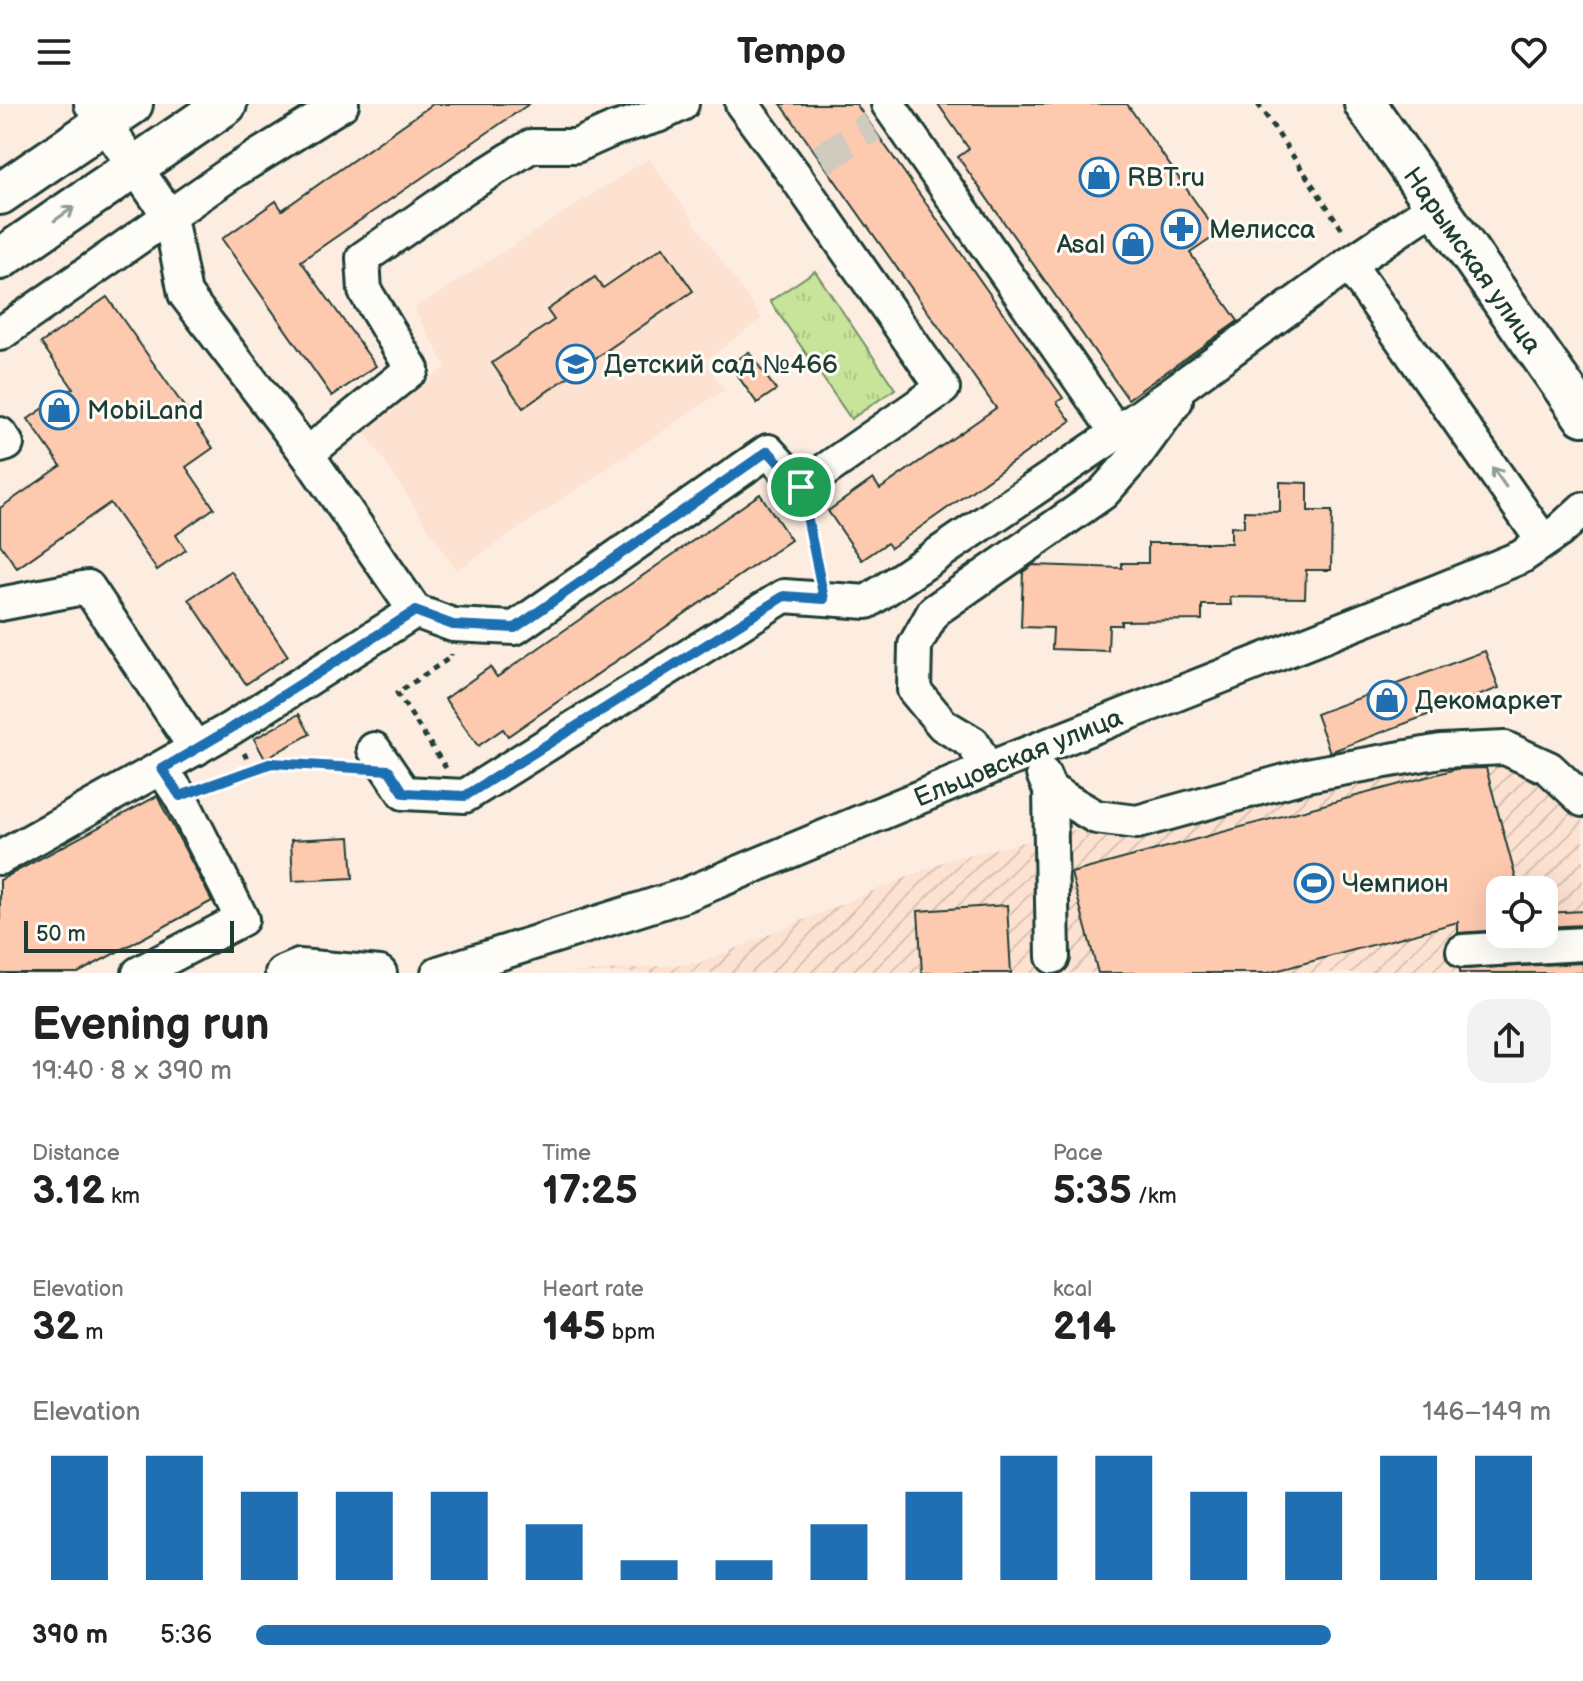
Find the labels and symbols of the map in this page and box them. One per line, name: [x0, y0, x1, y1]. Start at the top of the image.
shop icon: RBT.ru: [1078, 156, 1120, 198]
street label: Нарымская улица: [1396, 162, 1548, 360]
place label: RBT.ru: [1127, 163, 1205, 194]
one-way arrow: [53, 206, 75, 222]
pharmacy icon: Мелисса: [1160, 208, 1202, 250]
place label: Мелисса: [1209, 215, 1315, 246]
shop icon: Asal: [1112, 223, 1154, 265]
place label: Asal: [1057, 230, 1105, 261]
school or university icon: Детский сад №466: [555, 343, 597, 385]
place label: Детский сад №466: [604, 350, 838, 381]
shop icon: MobiLand: [38, 389, 80, 431]
place label: MobiLand: [87, 396, 203, 427]
pin: [767, 453, 835, 521]
one-way arrow: [1490, 467, 1507, 489]
shop icon: Декомаркет: [1366, 679, 1408, 721]
place label: Декомаркет: [1415, 686, 1562, 717]
street label: Ельцовская улица: [910, 702, 1127, 814]
sports icon: Чемпион: [1293, 862, 1335, 904]
place label: Чемпион: [1342, 869, 1449, 900]
scale bar: [24, 917, 234, 953]

